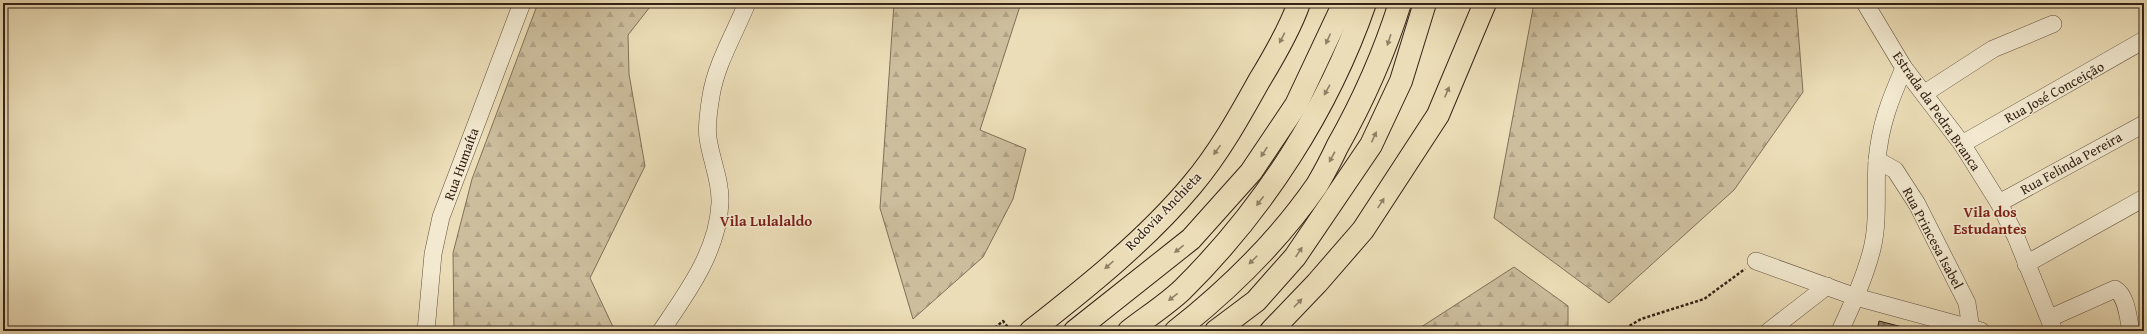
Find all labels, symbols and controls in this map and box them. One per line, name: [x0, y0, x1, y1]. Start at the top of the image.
one-way arrow: [1279, 32, 1285, 44]
one-way arrow: [1325, 33, 1331, 44]
one-way arrow: [1386, 34, 1392, 46]
street label: Estrada da Pedra Branca: [1888, 47, 1986, 175]
street label: Rua José Conceição: [2000, 56, 2108, 128]
one-way arrow: [1324, 84, 1331, 96]
one-way arrow: [1445, 85, 1451, 97]
street label: Rua Humaíta: [439, 125, 483, 203]
street label: Rua Felinda Pereira: [2017, 127, 2126, 199]
one-way arrow: [1371, 131, 1377, 143]
one-way arrow: [1213, 145, 1221, 156]
one-way arrow: [1261, 146, 1268, 158]
one-way arrow: [1329, 151, 1335, 163]
street label: Rodovia Anchieta: [1120, 167, 1206, 255]
street label: Rua Princesa Isabel: [1898, 184, 1968, 293]
one-way arrow: [1255, 195, 1264, 206]
one-way arrow: [1377, 198, 1385, 208]
district label: Vila dos Estudantes: [1953, 201, 2027, 239]
district label: Vila Lulalaldo: [720, 210, 812, 231]
one-way arrow: [1173, 245, 1184, 253]
one-way arrow: [1295, 247, 1303, 258]
one-way arrow: [1248, 255, 1258, 265]
one-way arrow: [1104, 261, 1115, 270]
one-way arrow: [1167, 293, 1178, 301]
one-way arrow: [1293, 298, 1303, 308]

